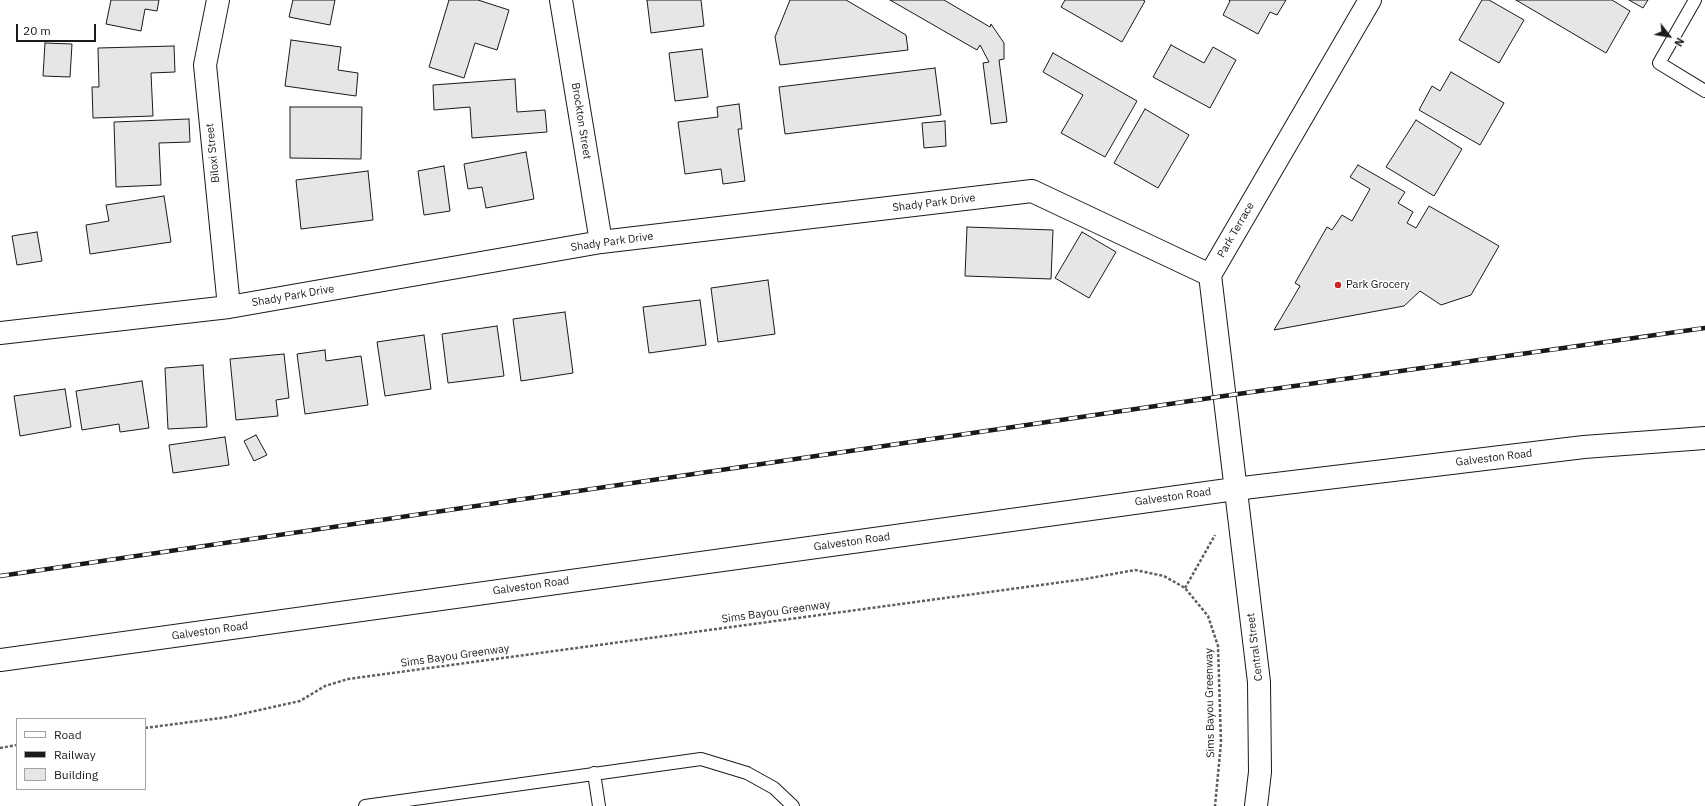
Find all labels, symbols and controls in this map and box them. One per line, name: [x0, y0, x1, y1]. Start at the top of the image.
scale bar: [18, 16, 98, 42]
north arrow: [1649, 16, 1689, 56]
text: 20 m: [23, 23, 51, 38]
text: N: [1671, 35, 1687, 49]
street label: Brockton Street: [568, 82, 594, 160]
street label: Biloxi Street: [203, 122, 223, 184]
street label: Shady Park Drive: [892, 191, 976, 215]
street label: Park Terrace: [1215, 200, 1257, 260]
street label: Shady Park Drive: [570, 230, 654, 254]
place label: Park Grocery: [1346, 278, 1410, 292]
marker: Park Grocery: [1333, 280, 1343, 290]
street label: Shady Park Drive: [251, 282, 335, 310]
street label: Galveston Road: [1455, 447, 1533, 469]
street label: Galveston Road: [1134, 485, 1212, 509]
street label: Galveston Road: [813, 530, 891, 554]
street label: Galveston Road: [492, 574, 570, 598]
street label: Sims Bayou Greenway: [721, 598, 831, 626]
street label: Central Street: [1244, 612, 1266, 682]
street label: Galveston Road: [171, 619, 249, 643]
street label: Sims Bayou Greenway: [400, 642, 510, 670]
street label: Sims Bayou Greenway: [1202, 648, 1218, 758]
legend: [16, 718, 146, 790]
text: Road: [54, 727, 82, 742]
text: Railway: [54, 747, 96, 762]
text: Building: [54, 767, 98, 782]

